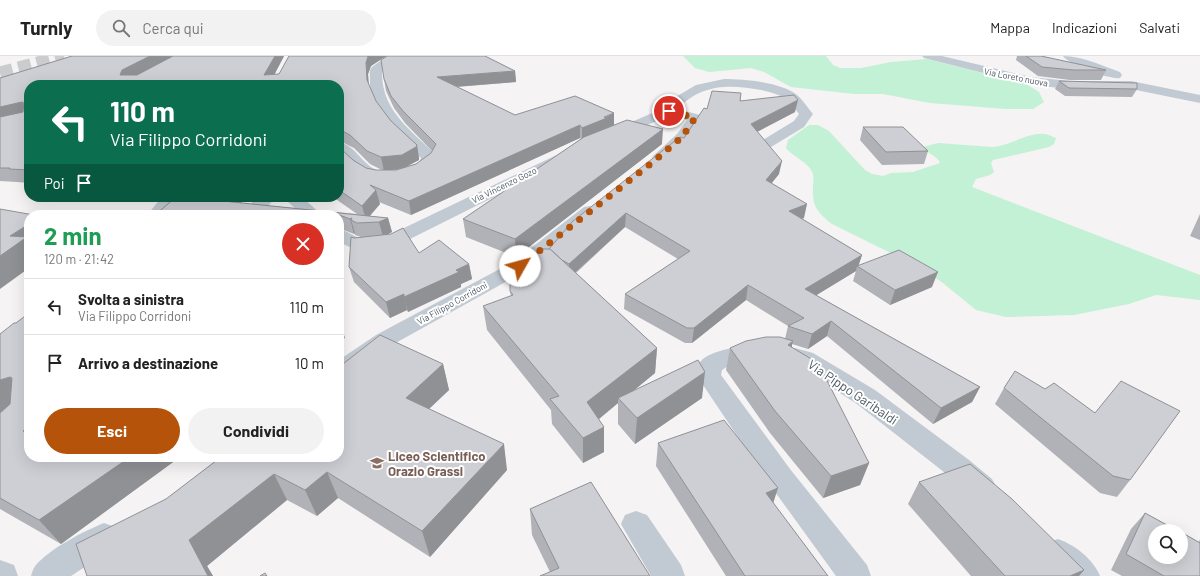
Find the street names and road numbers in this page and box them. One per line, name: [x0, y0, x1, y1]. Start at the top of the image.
street label: Via Loreto nuova: [983, 65, 1049, 89]
street label: Via Vincenzo Gozo: [470, 165, 538, 205]
street label: Via Filippo Corridoni: [415, 279, 489, 327]
street label: Via Pippo Garibaldi: [805, 356, 901, 428]

